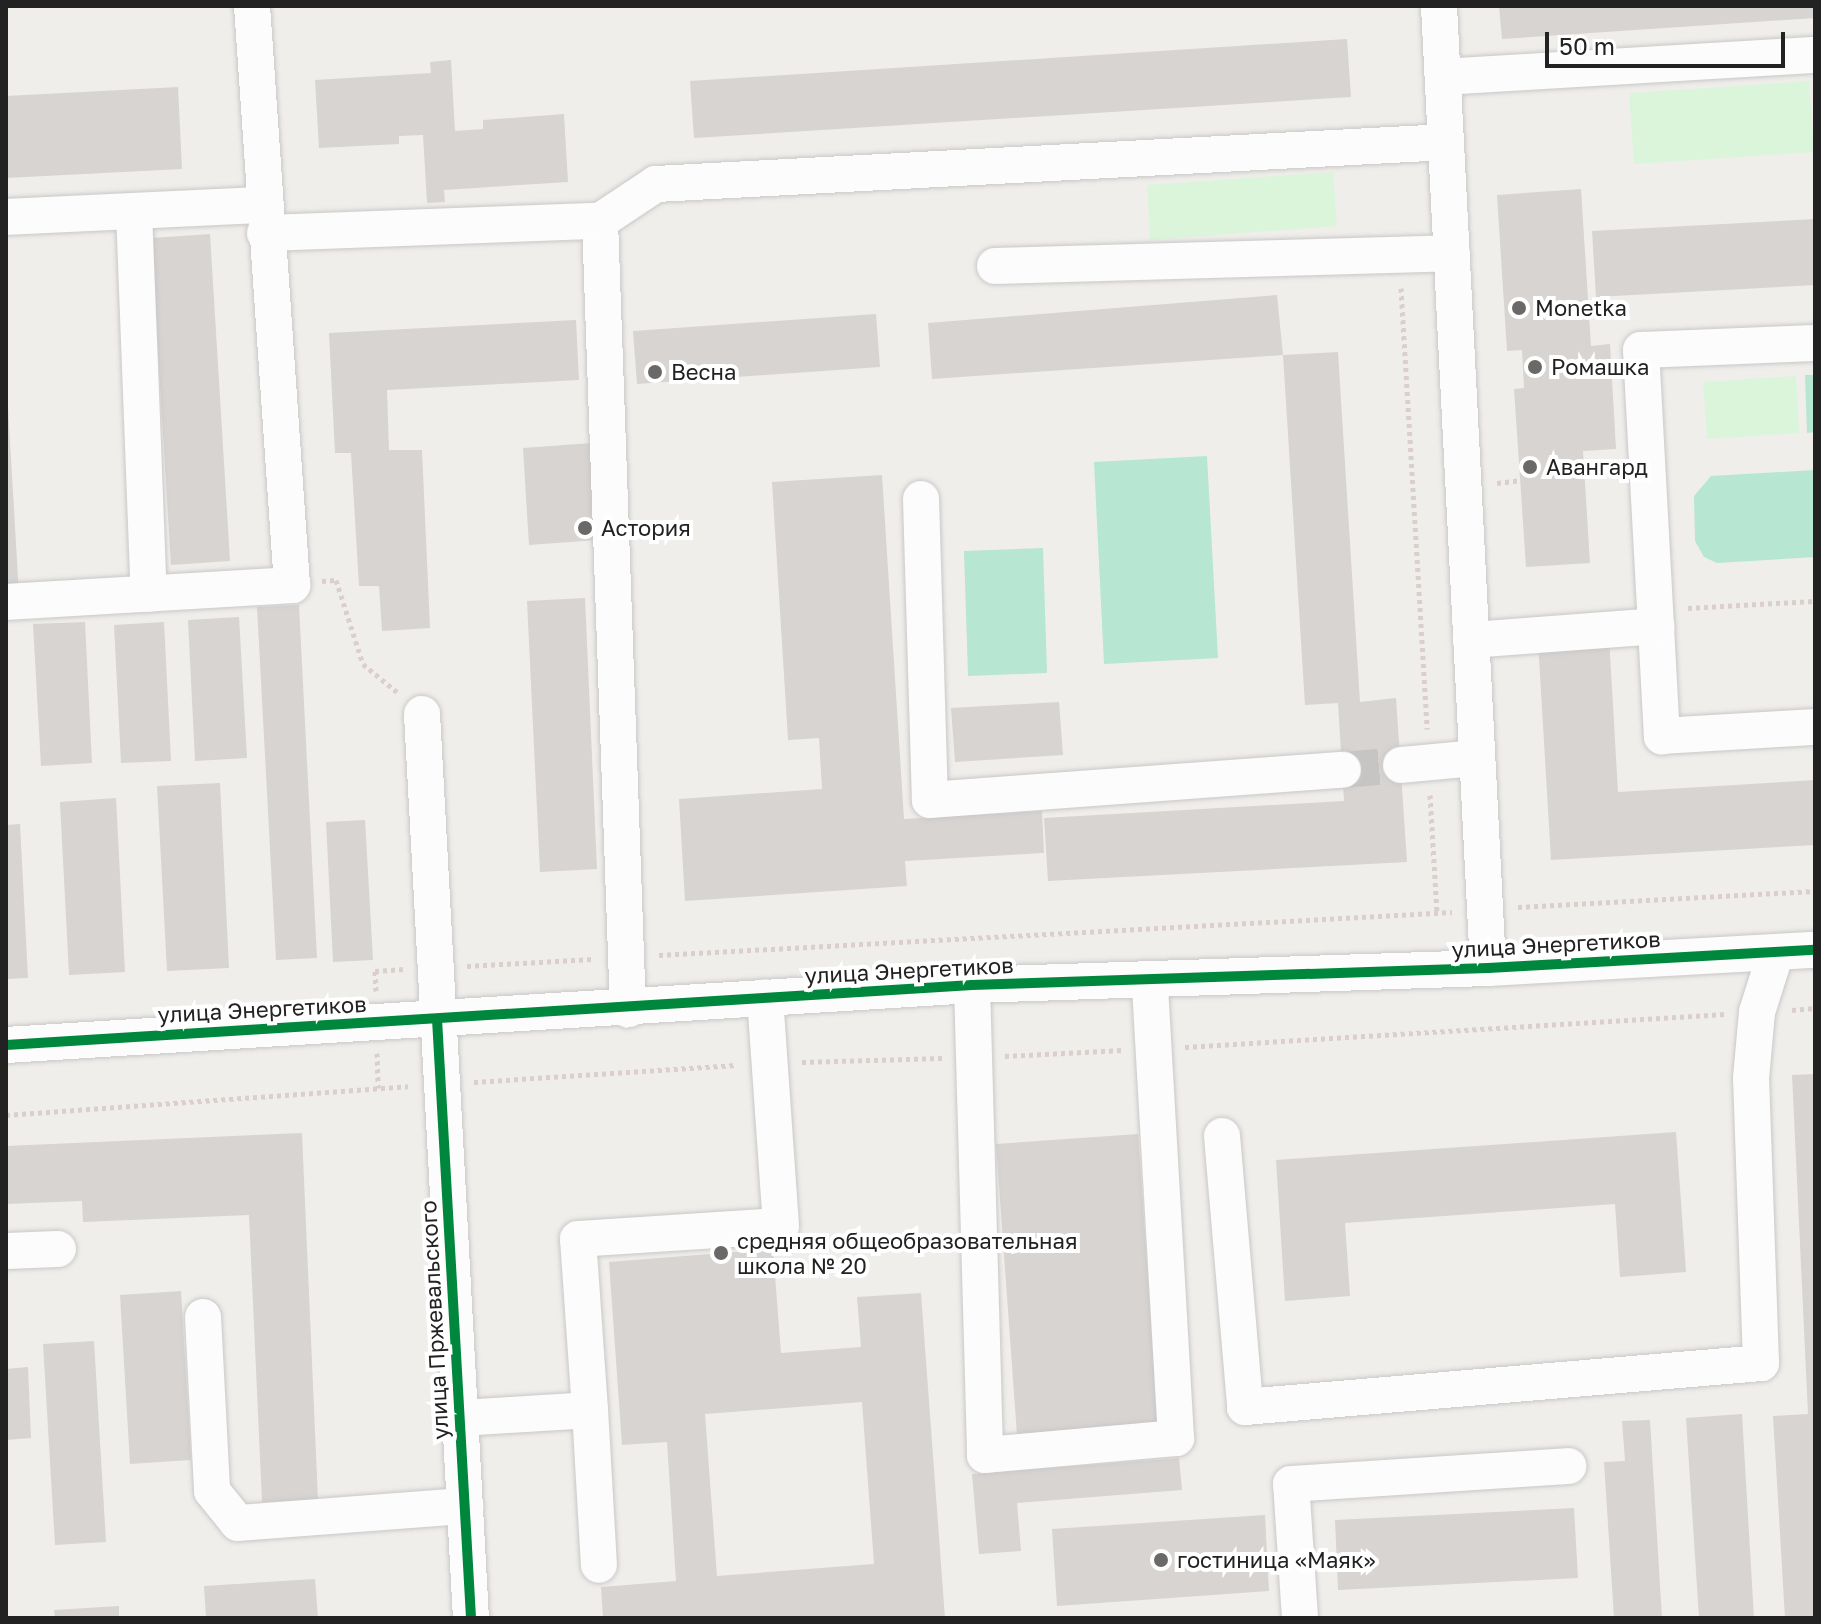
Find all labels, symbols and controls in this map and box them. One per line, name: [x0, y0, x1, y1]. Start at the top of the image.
scale bar: [1549, 16, 1789, 66]
text: 50 m: [1559, 31, 1615, 60]
place label: Monetka: [1535, 295, 1627, 321]
marker: Monetka: [1510, 299, 1528, 317]
place label: Ромашка: [1551, 354, 1649, 380]
marker: Ромашка: [1526, 358, 1544, 376]
place label: Весна: [671, 359, 736, 385]
marker: Весна: [646, 363, 664, 381]
place label: Авангард: [1546, 454, 1648, 480]
marker: Авангард: [1521, 458, 1539, 476]
place label: Астория: [601, 515, 691, 541]
marker: Астория: [576, 519, 594, 537]
street label: улица Энергетиков: [1451, 925, 1661, 963]
street label: улица Энергетиков: [804, 951, 1014, 989]
street label: улица Энергетиков: [157, 990, 367, 1028]
street label: улица Пржевальского: [415, 1200, 453, 1440]
place label: средняя общеобразовательная школа № 20: [737, 1227, 1077, 1278]
marker: средняя общеобразовательная школа № 20: [712, 1244, 730, 1262]
place label: гостиница «Маяк»: [1177, 1547, 1376, 1573]
marker: гостиница «Маяк»: [1152, 1551, 1170, 1569]

